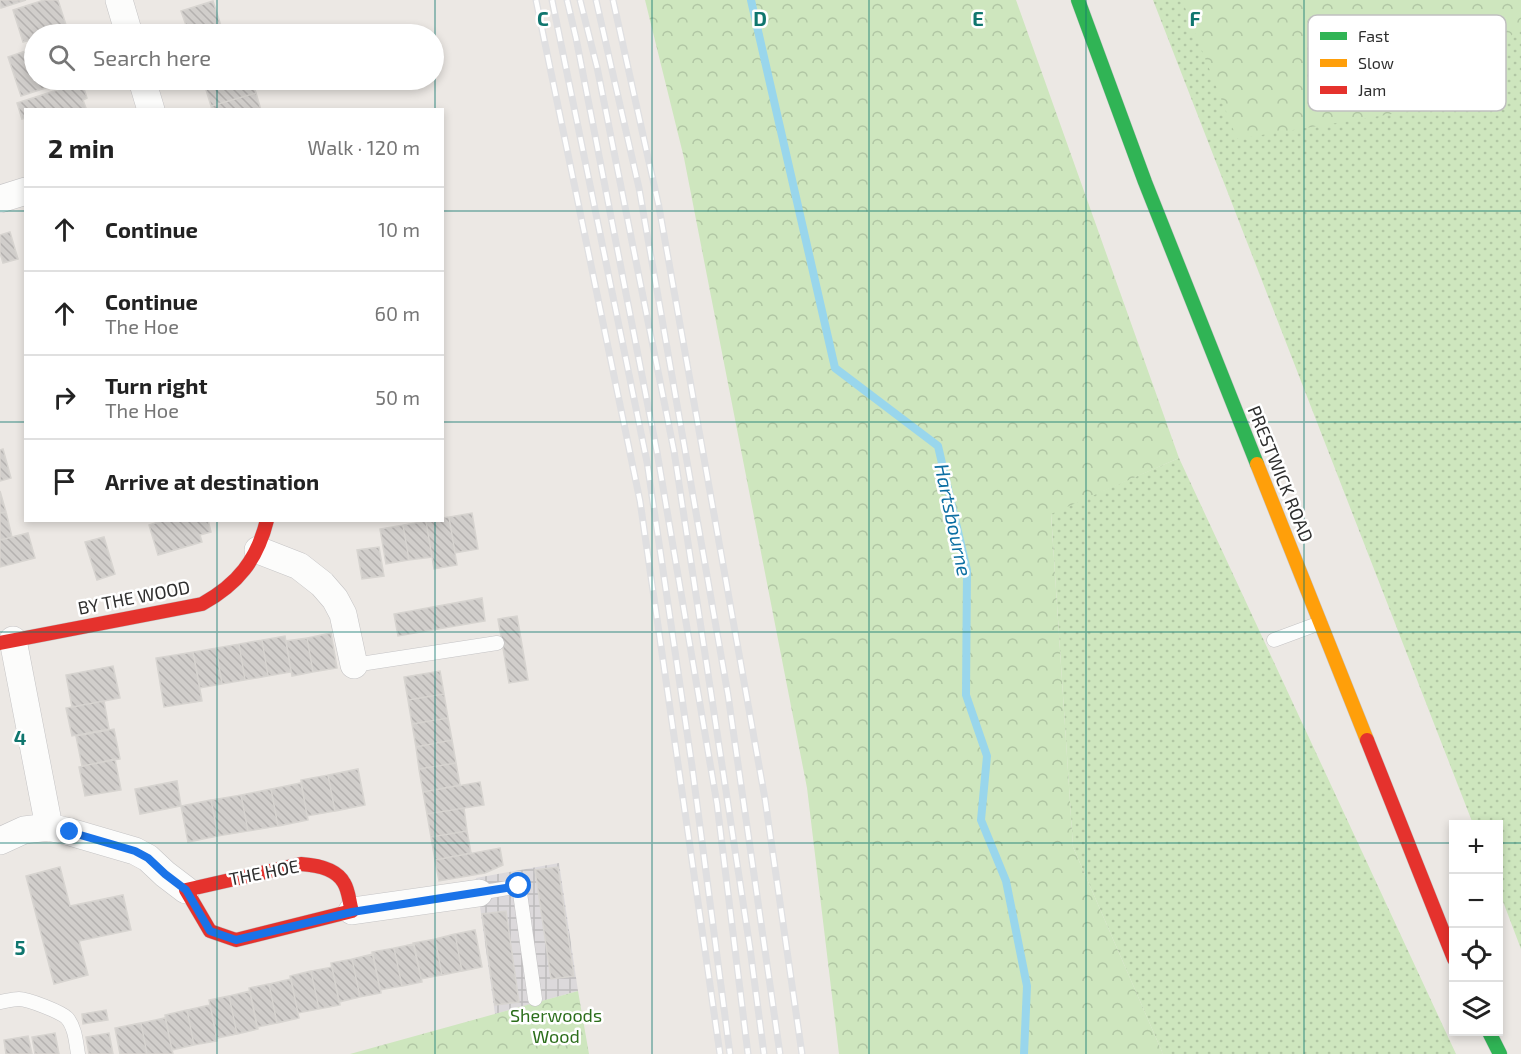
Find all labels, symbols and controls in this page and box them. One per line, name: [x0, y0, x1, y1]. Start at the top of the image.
text: C: [537, 6, 549, 30]
text: D: [753, 6, 767, 30]
text: E: [972, 6, 984, 30]
text: F: [1189, 6, 1201, 30]
legend: [1308, 15, 1506, 111]
search box: [24, 24, 444, 90]
text: Fast: [1358, 26, 1389, 45]
icon: search: [45, 41, 78, 74]
text: Search here: [93, 44, 211, 70]
text: Slow: [1358, 53, 1394, 72]
text: Jam: [1358, 80, 1386, 99]
text: 2 min: [48, 132, 114, 163]
text: Walk · 120 m: [308, 135, 420, 159]
icon: ahead: [48, 213, 81, 246]
text: Continue: [105, 216, 198, 242]
text: 10 m: [378, 217, 420, 241]
text: Continue: [105, 288, 198, 314]
icon: ahead: [48, 297, 81, 330]
text: 60 m: [375, 301, 420, 325]
text: The Hoe: [105, 314, 179, 338]
text: Turn right: [105, 372, 207, 398]
icon: right: [48, 381, 81, 414]
text: 50 m: [375, 385, 420, 409]
text: The Hoe: [105, 398, 179, 422]
street label: PRESTWICK ROAD: [1244, 402, 1318, 545]
water label: Hartsbourne: [930, 461, 978, 579]
icon: arrive: [48, 465, 81, 498]
text: Arrive at destination: [105, 468, 319, 494]
street label: BY THE WOOD: [76, 575, 192, 619]
text: 4: [14, 725, 27, 749]
route end: [56, 818, 82, 844]
map controls: [1449, 820, 1503, 1036]
button: +: [1449, 820, 1503, 874]
street label: THE HOE: [227, 854, 301, 890]
route start: [505, 872, 531, 898]
button: −: [1449, 874, 1503, 928]
button: locate: [1449, 928, 1503, 982]
text: 5: [14, 935, 26, 959]
button: layers: [1449, 982, 1503, 1036]
park label: Sherwoods Wood: [510, 1004, 602, 1047]

